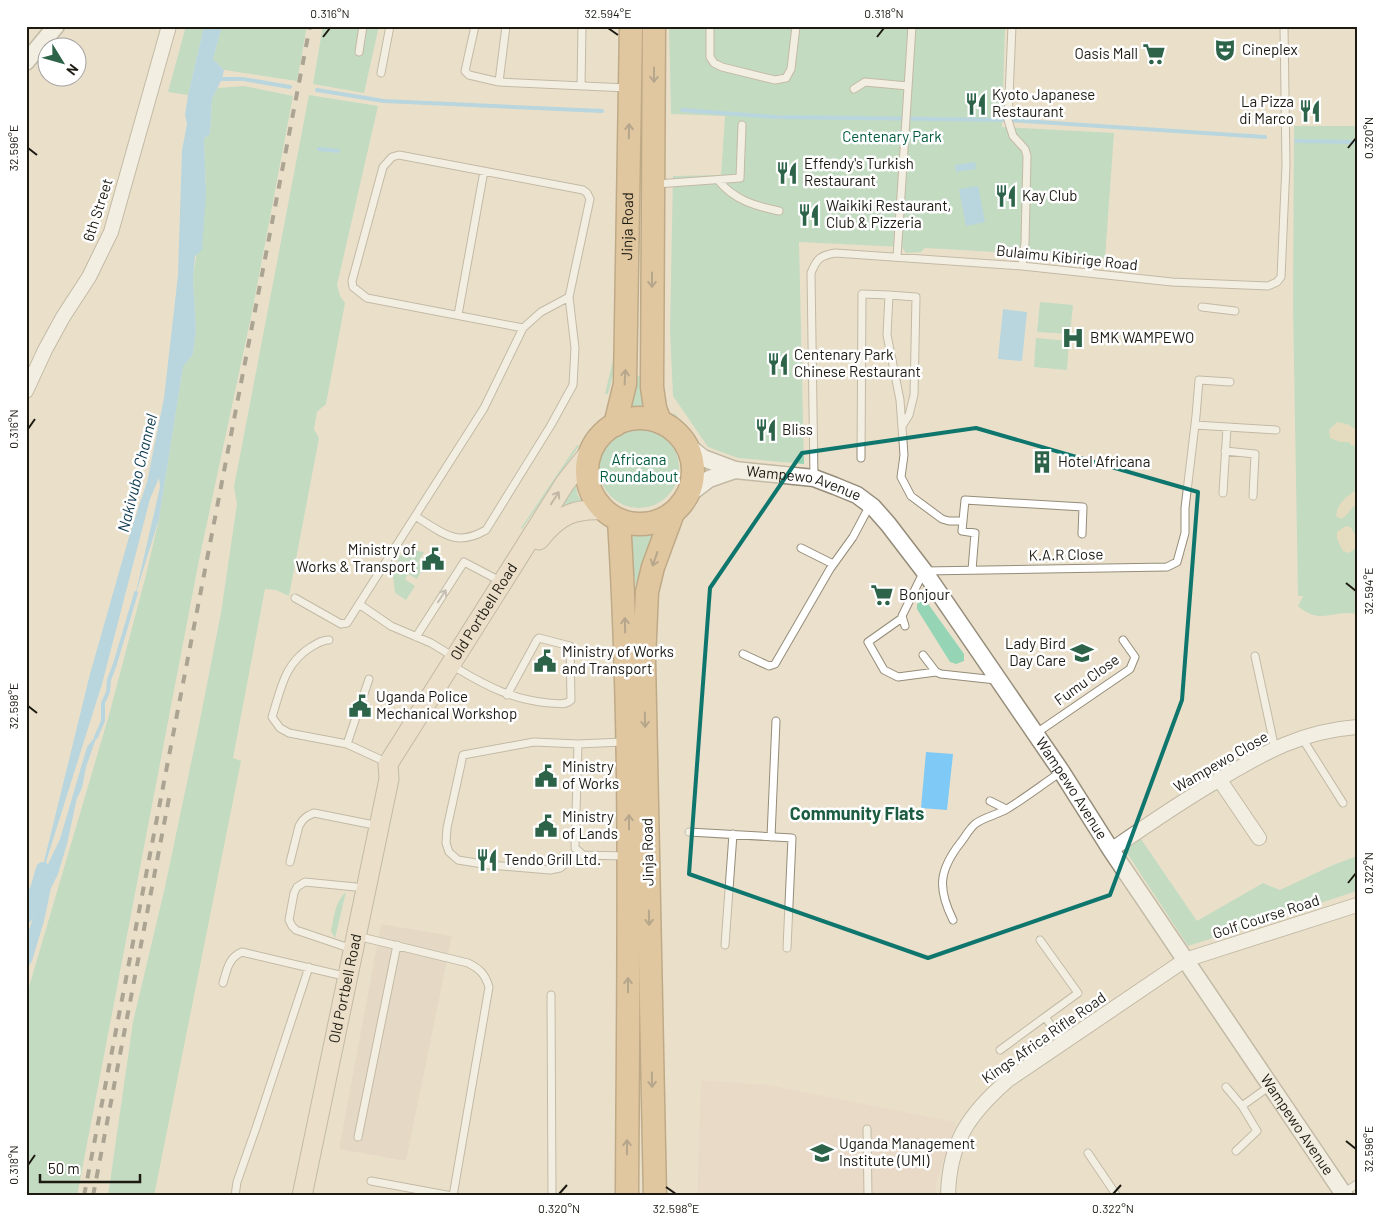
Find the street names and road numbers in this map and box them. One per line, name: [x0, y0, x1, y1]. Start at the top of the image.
street label: 6th Street: [78, 176, 116, 243]
street label: Jinja Road: [617, 192, 636, 260]
street label: Bulaimu Kibirige Road: [995, 241, 1139, 273]
street label: Wampewo Avenue: [745, 461, 864, 504]
street label: K.A.R Close: [1028, 544, 1104, 564]
street label: Old Portbell Road: [446, 559, 520, 663]
street label: Fumu Close: [1050, 650, 1122, 709]
street label: Wampewo Close: [1170, 727, 1271, 795]
street label: Wampewo Avenue: [1033, 733, 1112, 842]
street label: Jinja Road: [637, 818, 657, 886]
street label: Golf Course Road: [1210, 890, 1321, 942]
street label: Old Portbell Road: [324, 932, 364, 1045]
street label: Kings Africa Rifle Road: [978, 988, 1109, 1087]
street label: Wampewo Avenue: [1257, 1070, 1338, 1178]

